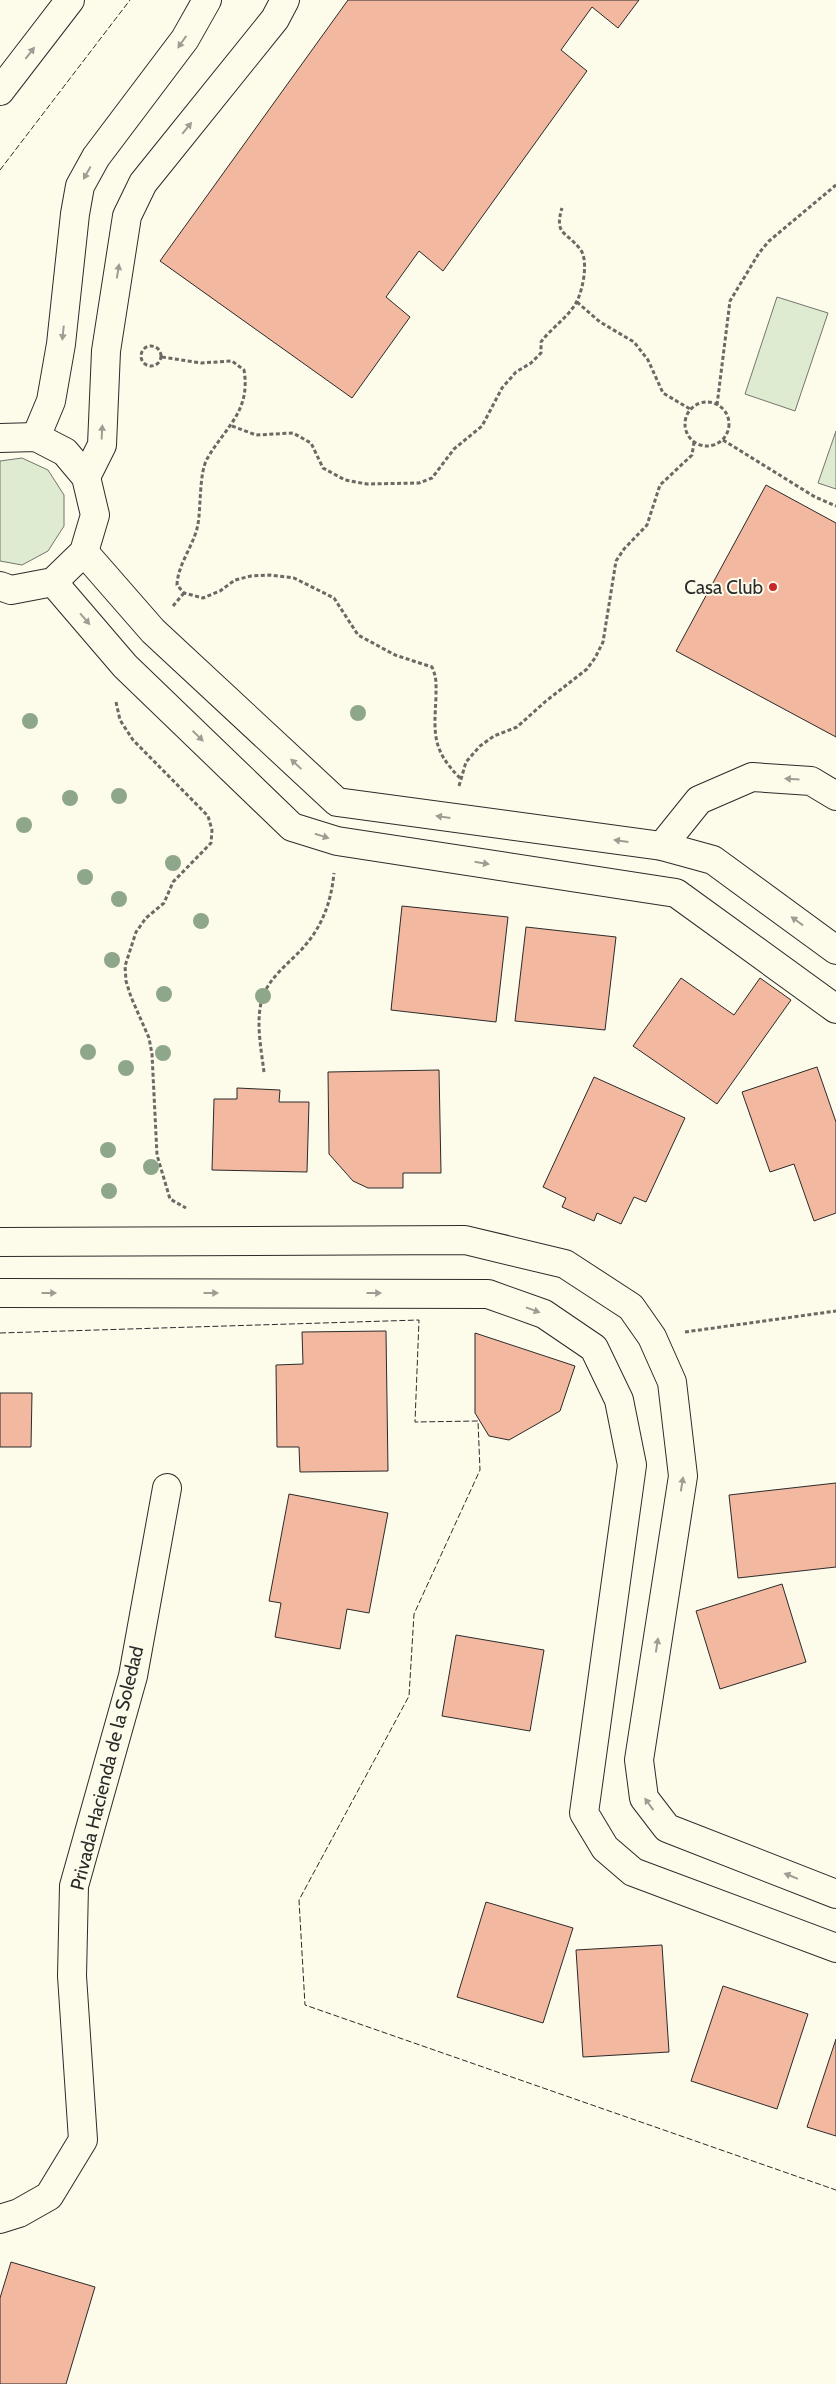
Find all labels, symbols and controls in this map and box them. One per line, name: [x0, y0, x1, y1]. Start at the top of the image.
one-way arrow: [177, 35, 187, 49]
one-way arrow: [24, 47, 35, 60]
one-way arrow: [182, 122, 193, 135]
one-way arrow: [83, 166, 91, 181]
one-way arrow: [115, 262, 123, 278]
one-way arrow: [58, 325, 66, 341]
one-way arrow: [99, 424, 107, 440]
place label: Casa Club: [684, 576, 763, 599]
marker: Casa Club: [767, 581, 779, 593]
one-way arrow: [79, 613, 90, 626]
one-way arrow: [191, 730, 203, 742]
one-way arrow: [291, 758, 303, 770]
one-way arrow: [783, 775, 799, 783]
one-way arrow: [435, 812, 451, 820]
one-way arrow: [315, 833, 330, 841]
one-way arrow: [613, 836, 629, 844]
one-way arrow: [475, 859, 491, 867]
one-way arrow: [790, 916, 804, 926]
one-way arrow: [41, 1289, 57, 1297]
one-way arrow: [203, 1289, 219, 1297]
one-way arrow: [366, 1290, 382, 1298]
one-way arrow: [526, 1307, 541, 1314]
one-way arrow: [678, 1476, 686, 1492]
one-way arrow: [653, 1637, 661, 1653]
street label: Privada Hacienda de la Soledad: [66, 1644, 148, 1892]
one-way arrow: [644, 1797, 654, 1811]
one-way arrow: [784, 1872, 798, 1880]

